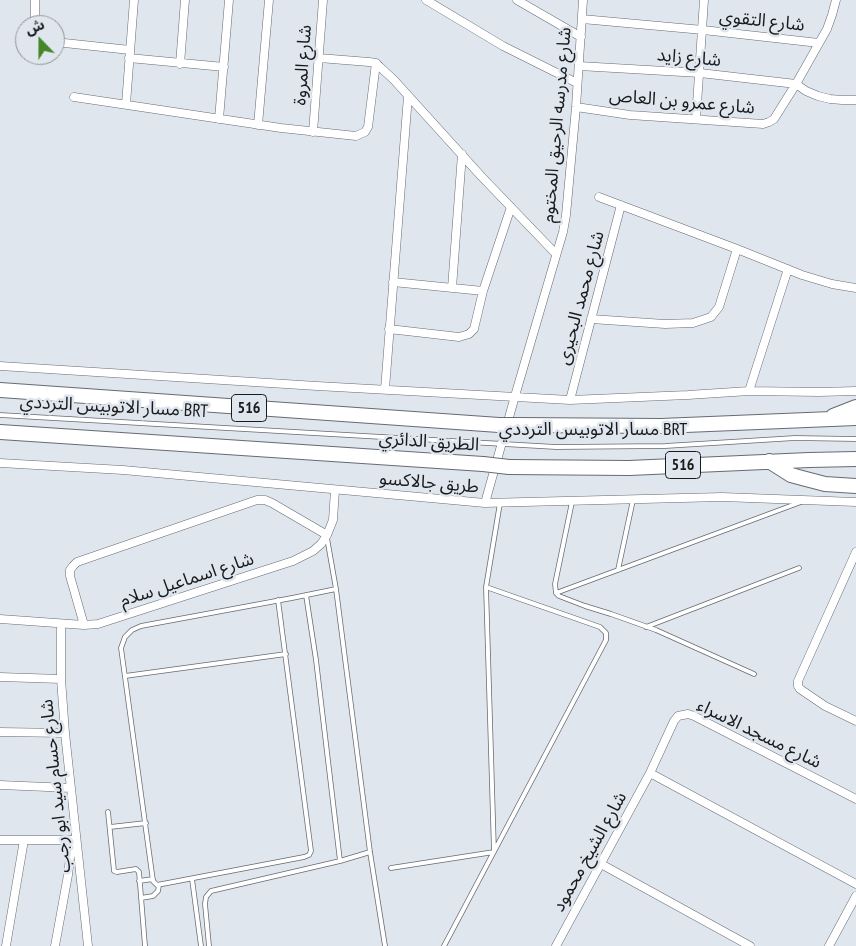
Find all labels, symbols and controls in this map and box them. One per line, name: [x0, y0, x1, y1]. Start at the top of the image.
street label: شارع التقوي: [718, 6, 806, 36]
north arrow: [15, 15, 65, 65]
text: ش: [22, 15, 47, 39]
street label: شارع المروة: [289, 24, 317, 106]
street label: شارع مدرسه الرحيق المختوم: [538, 26, 576, 224]
street label: شارع زايد: [656, 44, 722, 72]
street label: شارع عمرو بن العاص: [608, 85, 756, 119]
street label: شارع محمد البحيرى: [553, 229, 609, 367]
street label: مسار الاتوبيس الترددي BRT: [19, 391, 209, 423]
road number: 516: [232, 394, 266, 422]
street label: مسار الاتوبيس الترددي BRT: [499, 419, 687, 441]
street label: الطريق الدائري: [378, 428, 480, 456]
road number: 516: [666, 452, 700, 478]
street label: طريق جالاكسو: [378, 468, 480, 498]
street label: شارع اسماعيل سلام: [117, 548, 257, 612]
street label: شارع مسجد الاسراء: [693, 695, 825, 773]
street label: شارع حسام سيد ابو رجب: [36, 698, 76, 874]
street label: شارع الشيخ محمود: [548, 788, 632, 916]

